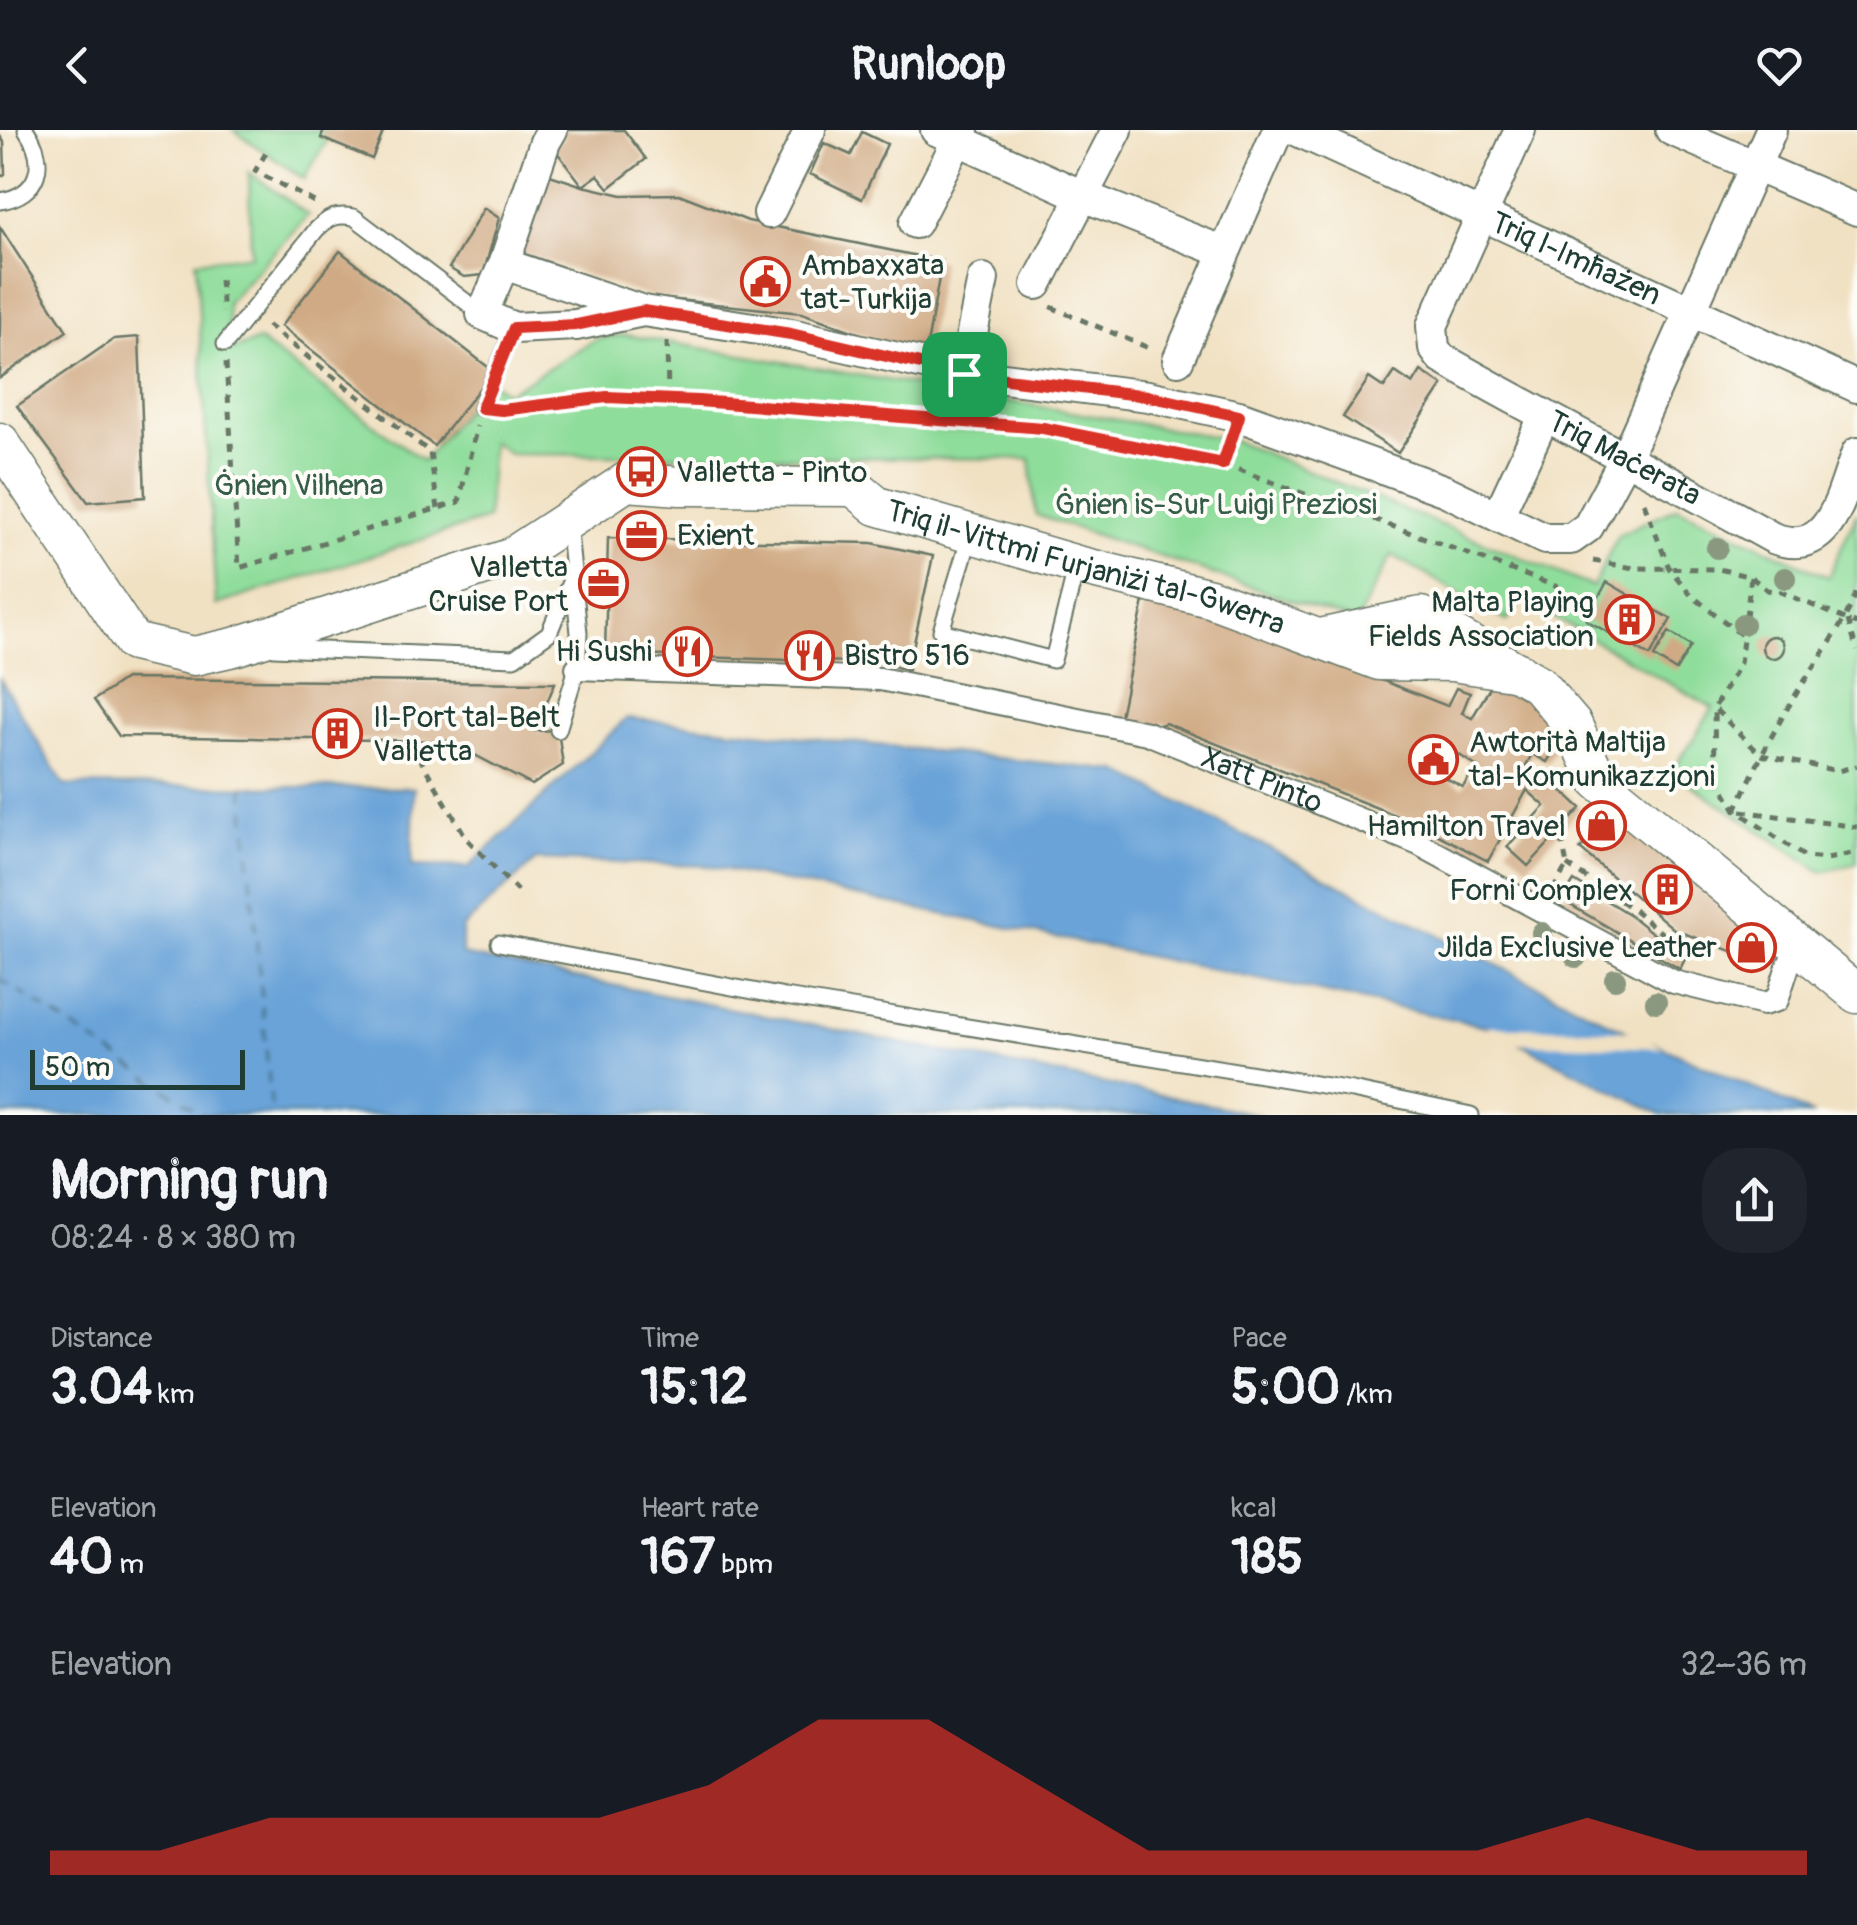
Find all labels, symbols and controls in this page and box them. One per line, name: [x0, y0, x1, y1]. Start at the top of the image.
text: Runloop: [851, 37, 1006, 93]
icon: back: [50, 38, 105, 93]
icon: heart: [1752, 38, 1807, 93]
street label: Triq l-Imħażen: [1485, 204, 1667, 314]
place label: Ambaxxata tat-Turkija: [800, 247, 944, 318]
public building icon: Ambaxxata tat-Turkija: [740, 256, 792, 308]
pin: [922, 332, 1007, 417]
icon: arrive: [937, 347, 992, 402]
street label: Triq Maċerata: [1541, 403, 1707, 514]
bus stop icon: Valletta - Pinto: [615, 446, 667, 498]
place label: Valletta - Pinto: [676, 454, 867, 491]
park label: Ġnien Vilhena: [214, 467, 384, 504]
park label: Ġnien is-Sur Luigi Preziosi: [1055, 486, 1377, 523]
street label: Triq il-Vittmi Furjaniżi tal-Gwerra: [882, 492, 1290, 643]
office icon: Exient: [616, 509, 668, 561]
place label: Exient: [677, 517, 755, 554]
place label: Valletta Cruise Port: [428, 549, 569, 620]
office icon: Valletta Cruise Port: [577, 558, 629, 610]
place label: Malta Playing Fields Association: [1368, 584, 1594, 655]
building icon: Malta Playing Fields Association: [1603, 593, 1655, 645]
restaurant icon: Hi Sushi: [661, 625, 713, 677]
restaurant icon: Bistro 516: [783, 629, 835, 681]
place label: Hi Sushi: [555, 633, 652, 670]
place label: Bistro 516: [844, 637, 970, 674]
place label: Il-Port tal-Belt Valletta: [373, 699, 561, 770]
building icon: Il-Port tal-Belt Valletta: [312, 708, 364, 760]
place label: Awtorità Maltija tal-Komunikazzjoni: [1468, 724, 1715, 795]
public building icon: Awtorità Maltija tal-Komunikazzjoni: [1408, 733, 1460, 785]
street label: Xatt Pinto: [1196, 739, 1328, 822]
shop icon: Hamilton Travel: [1575, 800, 1627, 852]
place label: Hamilton Travel: [1367, 808, 1566, 845]
building icon: Forni Complex: [1642, 864, 1694, 916]
place label: Forni Complex: [1449, 872, 1633, 909]
shop icon: Jilda Exclusive Leather: [1726, 921, 1778, 973]
place label: Jilda Exclusive Leather: [1438, 929, 1717, 966]
scale bar: [30, 1045, 245, 1090]
text: 50 m: [45, 1050, 110, 1085]
text: Morning run: [50, 1146, 328, 1215]
button: share: [1702, 1148, 1807, 1253]
text: 08:24 · 8 × 380 m: [50, 1218, 296, 1258]
text: Distance: [50, 1321, 152, 1356]
text: Time: [641, 1321, 699, 1356]
text: Pace: [1231, 1321, 1287, 1356]
text: 3.04: [50, 1356, 152, 1419]
text: 15:12: [641, 1356, 748, 1419]
text: 5:00: [1231, 1356, 1340, 1419]
text: km: [152, 1377, 195, 1412]
text: /km: [1340, 1377, 1393, 1412]
text: Elevation: [50, 1491, 157, 1526]
text: Heart rate: [641, 1491, 759, 1526]
text: kcal: [1231, 1491, 1277, 1526]
text: 40: [50, 1526, 113, 1589]
text: 167: [641, 1526, 715, 1589]
text: 185: [1231, 1526, 1303, 1589]
text: m: [113, 1547, 144, 1582]
text: bpm: [715, 1547, 773, 1582]
text: Elevation: [50, 1645, 172, 1685]
text: 32–36 m: [1681, 1645, 1807, 1685]

